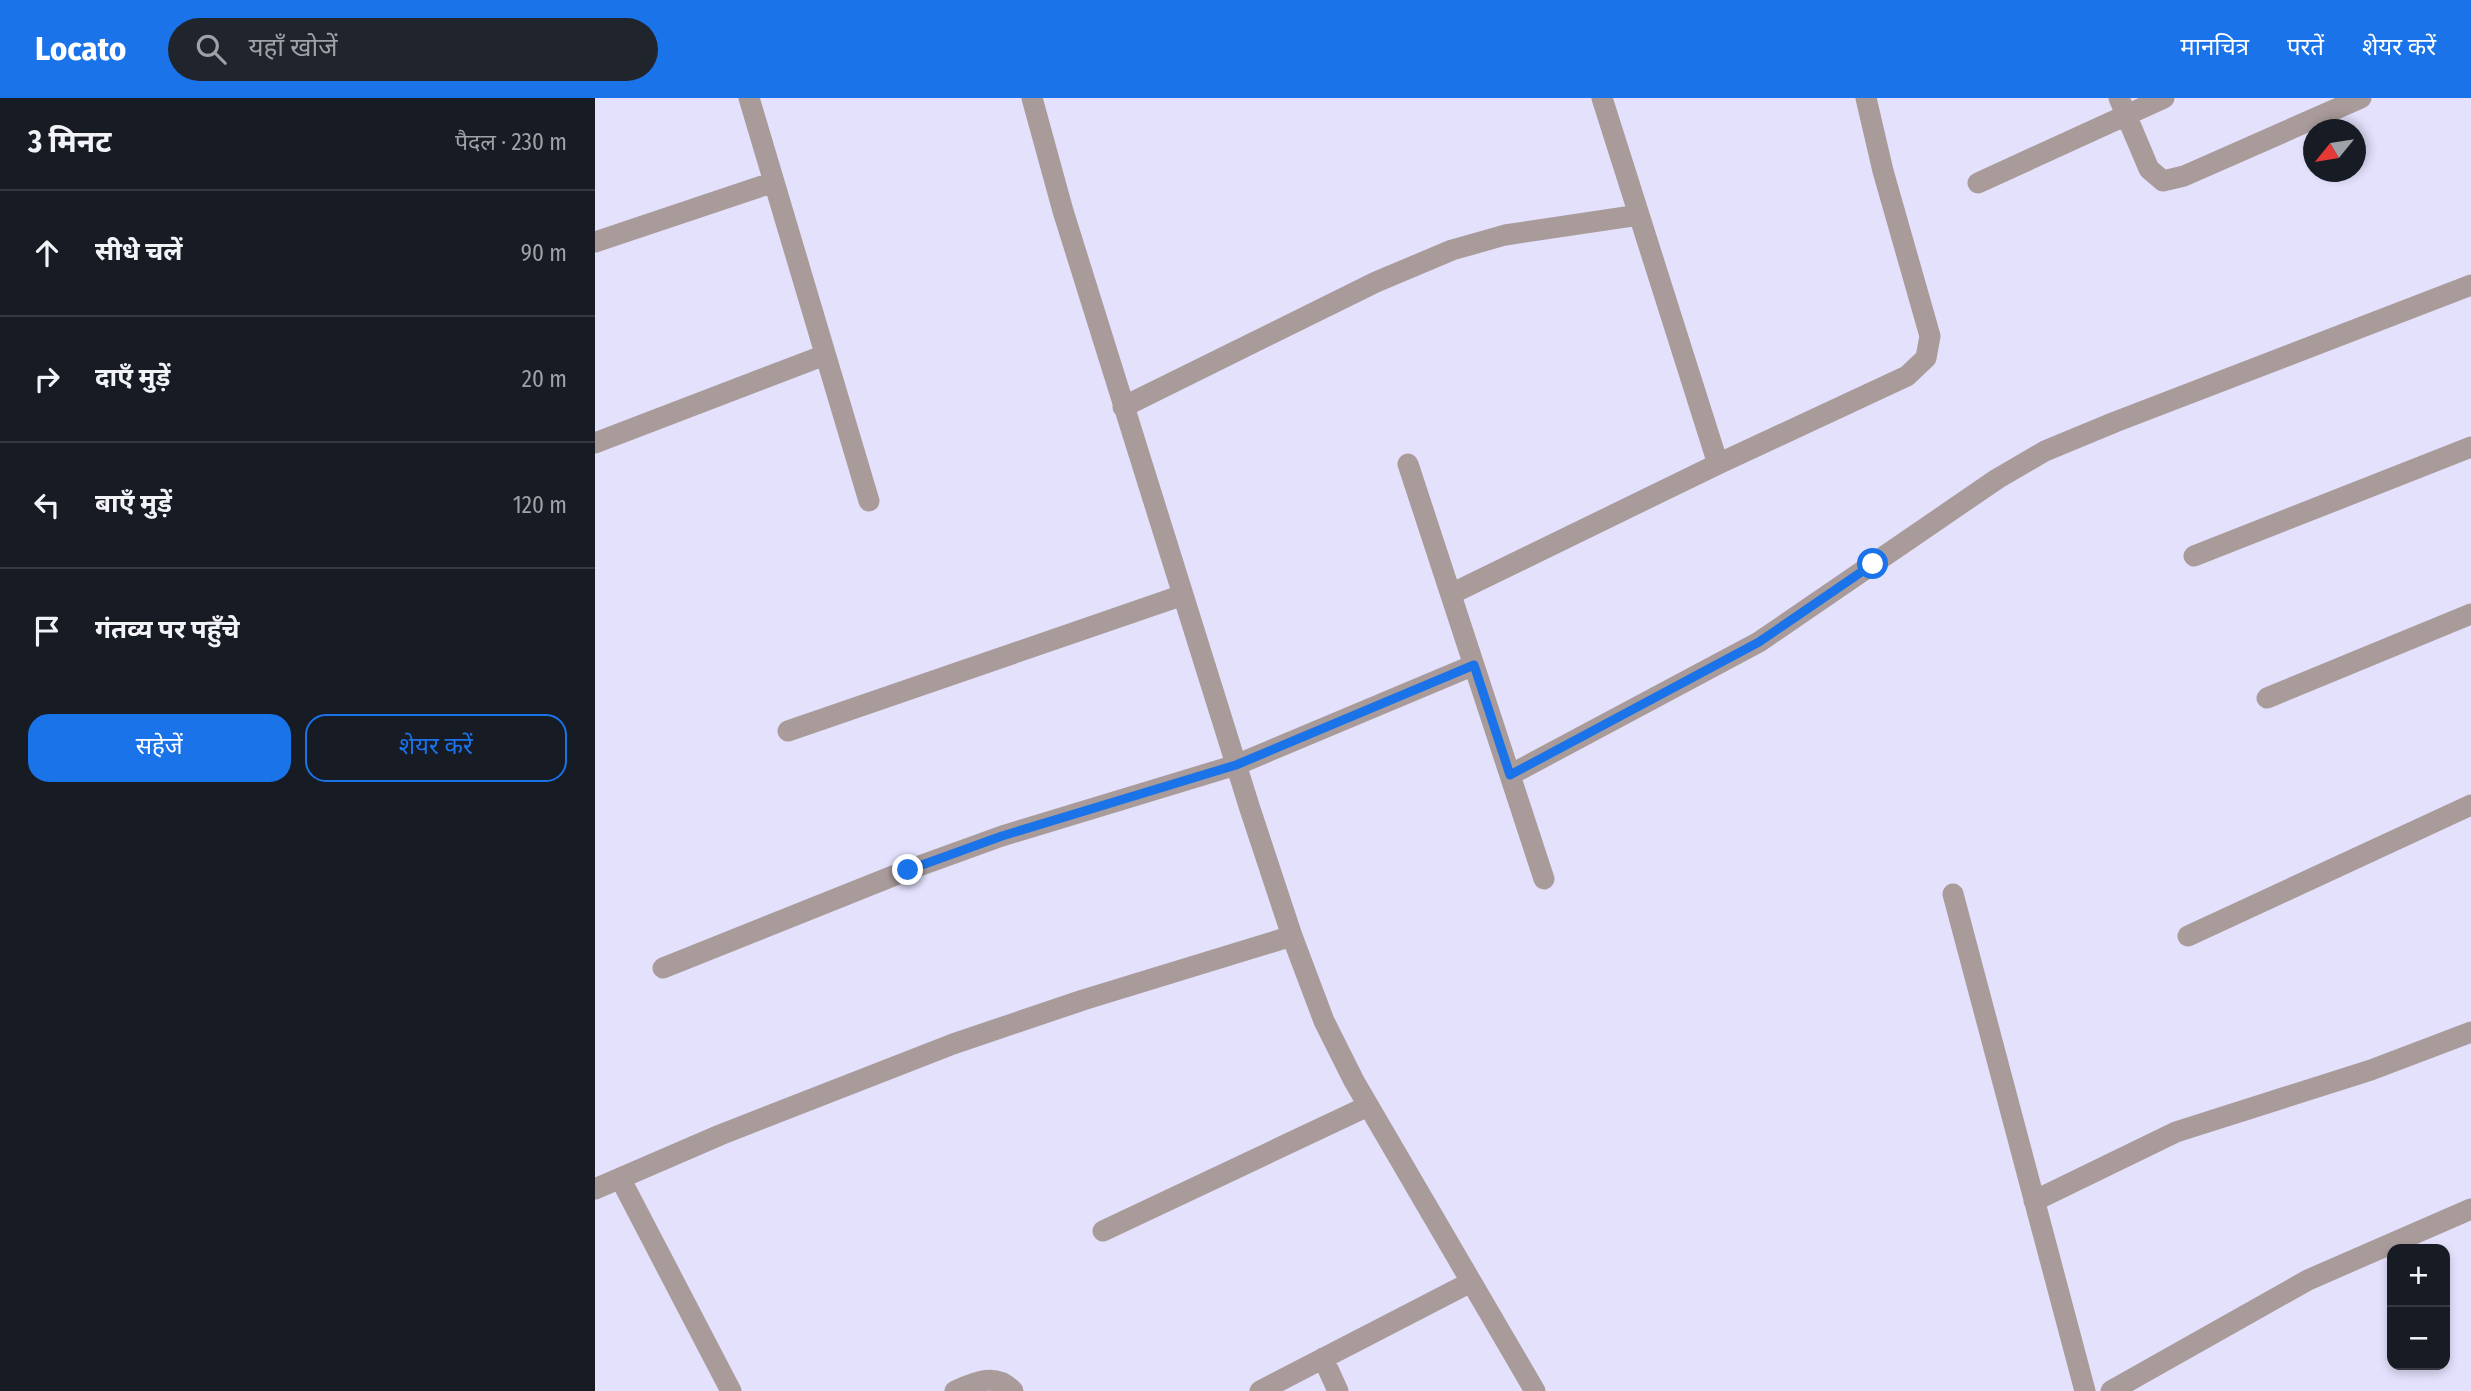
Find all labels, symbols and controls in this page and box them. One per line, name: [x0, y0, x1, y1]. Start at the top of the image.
search box: [168, 18, 658, 81]
text: Locato: [35, 29, 126, 69]
icon: search: [192, 30, 230, 68]
text: यहाँ खोजें: [248, 32, 337, 63]
text: मानचित्र: [2180, 33, 2249, 61]
text: परतें: [2287, 33, 2324, 61]
text: शेयर करें: [2362, 33, 2436, 61]
north arrow: [2303, 119, 2366, 182]
text: 3 मिनट: [28, 124, 111, 160]
text: पैदल · 230 m: [455, 128, 567, 156]
icon: ahead: [28, 234, 66, 272]
text: सीधे चलें: [95, 236, 182, 267]
text: 90 m: [521, 239, 567, 267]
icon: right: [28, 360, 66, 398]
text: दाएँ मुड़ें: [95, 362, 170, 393]
text: 20 m: [522, 365, 567, 393]
icon: left: [28, 486, 66, 524]
text: बाएँ मुड़ें: [95, 488, 172, 519]
text: 120 m: [513, 491, 567, 519]
route start: [1857, 548, 1888, 579]
icon: arrive: [28, 612, 66, 650]
text: गंतव्य पर पहुँचे: [95, 614, 239, 645]
button: सहेजें: [28, 714, 291, 782]
button: शेयर करें: [305, 714, 567, 782]
route end: [892, 854, 923, 885]
map controls: [2387, 1244, 2450, 1370]
button: +: [2387, 1244, 2450, 1307]
button: −: [2387, 1307, 2450, 1370]

